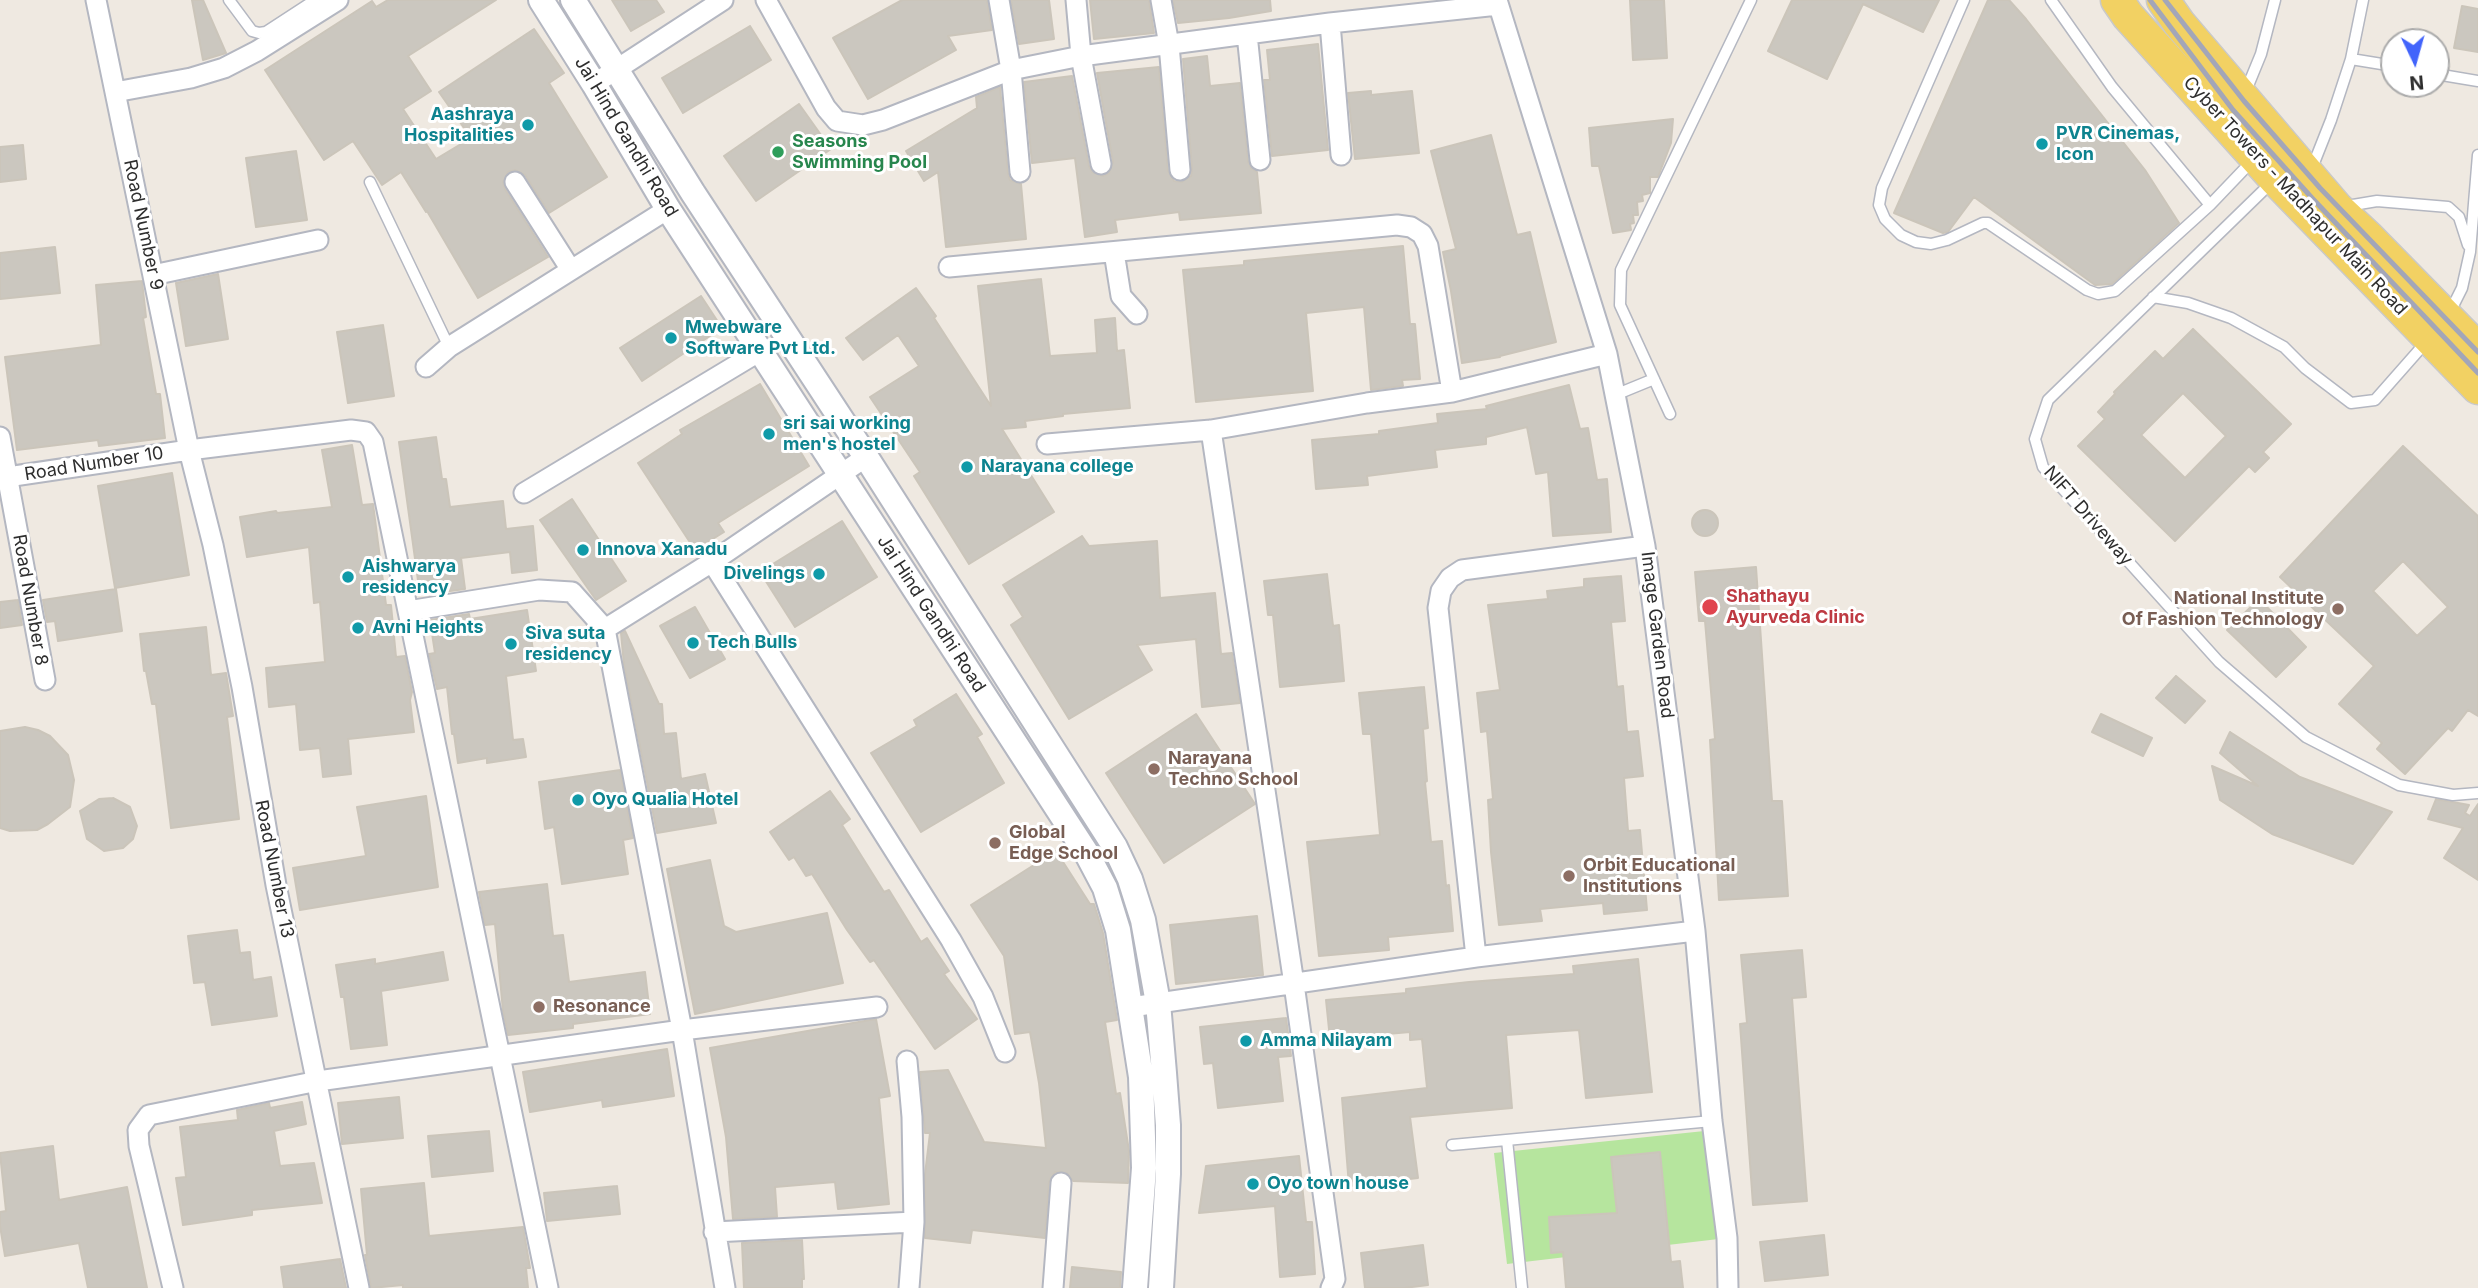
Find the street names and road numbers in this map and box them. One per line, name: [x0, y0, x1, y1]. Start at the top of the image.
street label: Jai Hind Gandhi Road: [570, 53, 682, 221]
street label: Cyber Towers - Madhapur Main Road: [2179, 72, 2411, 320]
street label: Road Number 9: [119, 158, 167, 292]
street label: Road Number 10: [23, 442, 165, 486]
street label: NIFT Driveway: [2039, 462, 2137, 570]
street label: Jai Hind Gandhi Road: [872, 531, 990, 697]
street label: Road Number 8: [8, 533, 52, 667]
street label: Image Garden Road: [1636, 550, 1678, 720]
street label: Road Number 13: [250, 798, 298, 940]

